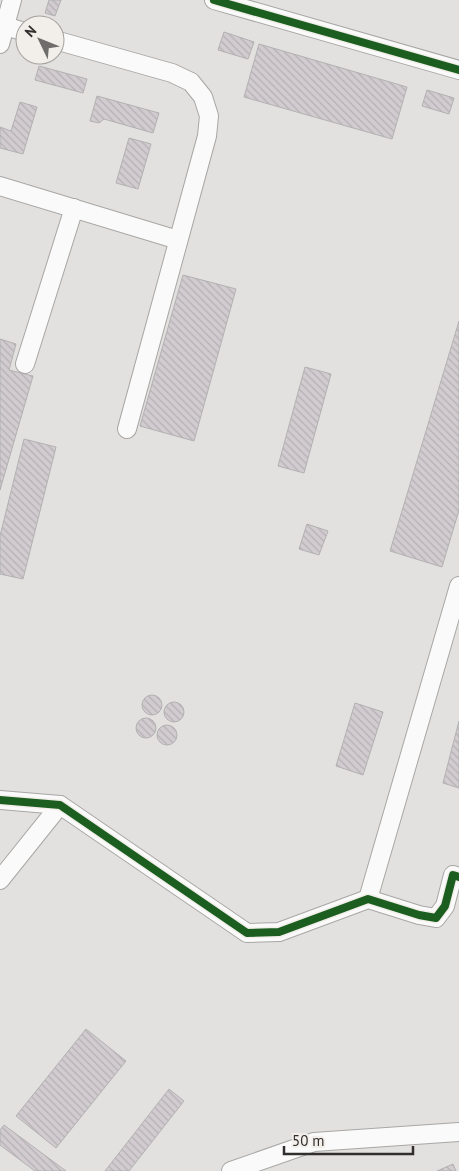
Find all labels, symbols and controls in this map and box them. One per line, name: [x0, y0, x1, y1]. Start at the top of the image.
north arrow: [15, 15, 65, 65]
text: N: [21, 22, 40, 41]
scale bar: [284, 1124, 413, 1156]
text: 50 m: [292, 1131, 325, 1150]

